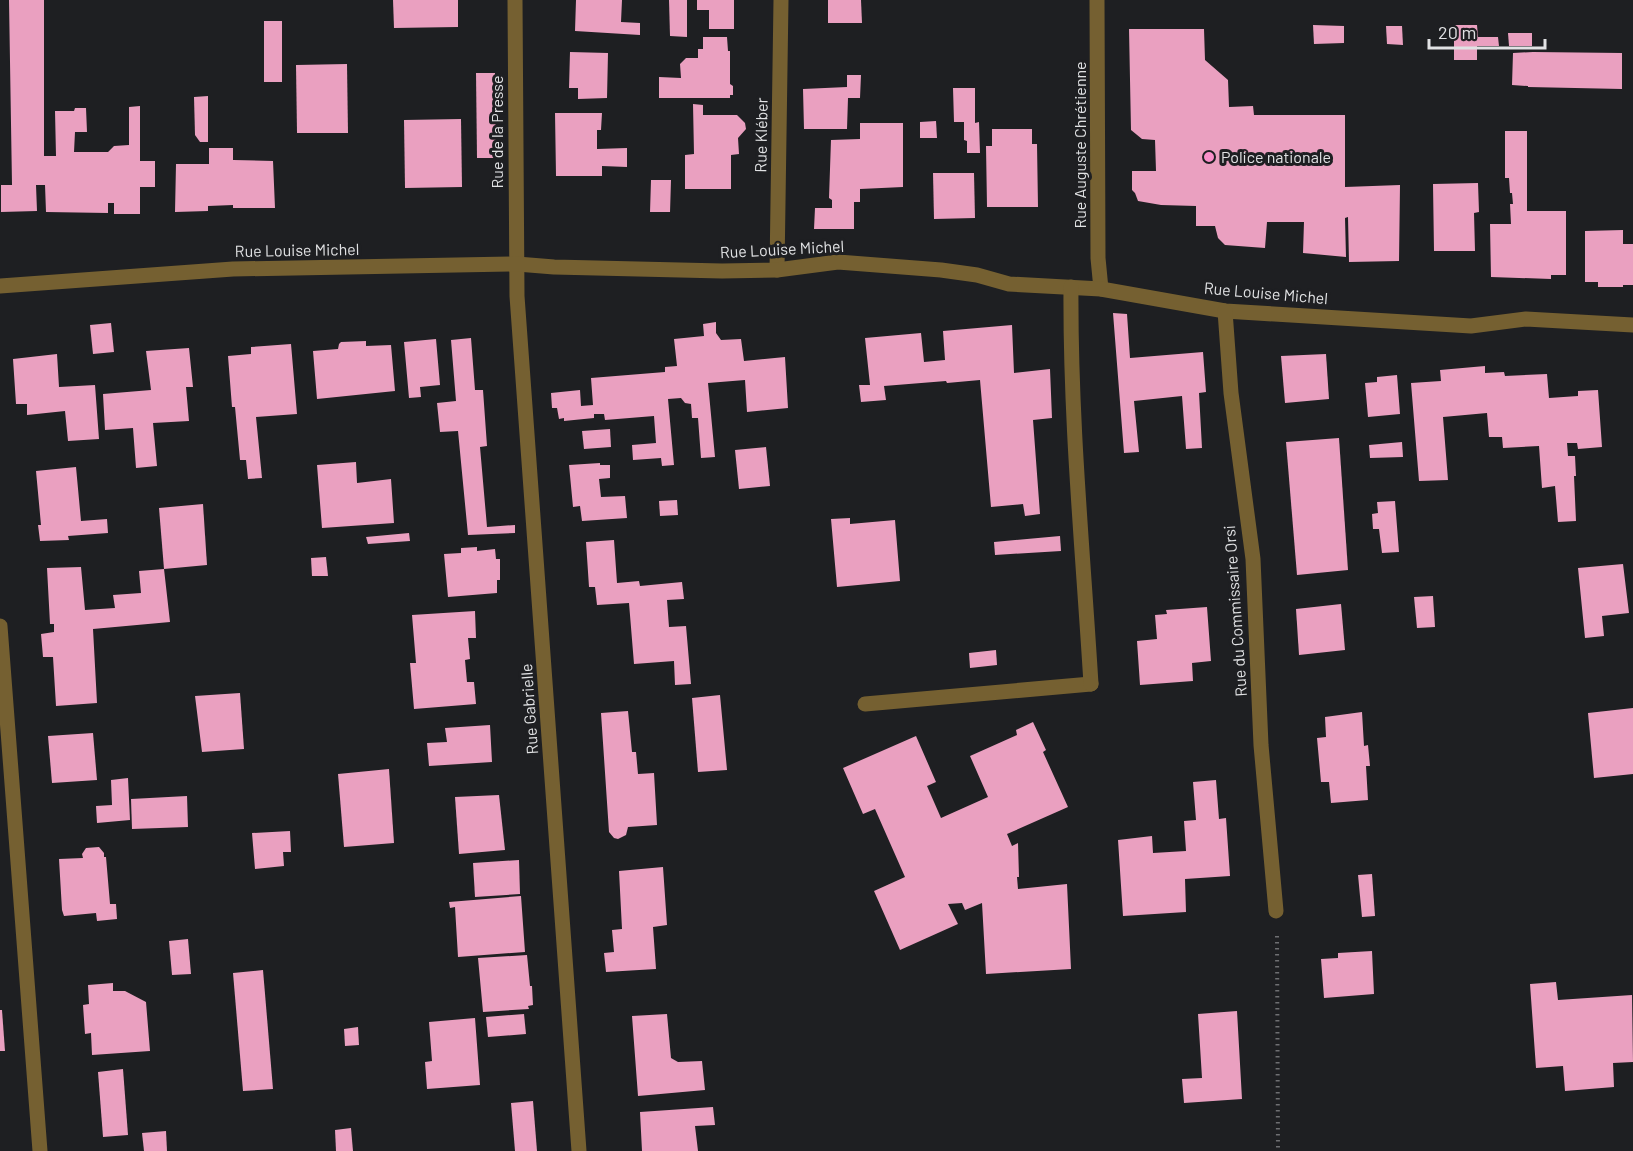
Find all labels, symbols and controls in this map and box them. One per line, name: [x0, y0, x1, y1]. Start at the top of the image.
scale bar: [1429, 12, 1544, 50]
text: 20 m: [1438, 21, 1476, 43]
street label: Rue Auguste Chrétienne: [1070, 61, 1089, 229]
street label: Rue de la Presse: [487, 76, 506, 188]
street label: Rue Kléber: [750, 97, 771, 173]
place label: Police nationale: [1221, 147, 1331, 166]
marker: Police nationale: [1202, 150, 1216, 164]
street label: Rue Louise Michel: [719, 236, 845, 261]
street label: Rue Louise Michel: [235, 239, 359, 260]
street label: Rue Louise Michel: [1203, 278, 1329, 307]
street label: Rue du Commissaire Orsi: [1219, 525, 1250, 697]
street label: Rue Gabrielle: [516, 663, 541, 755]

